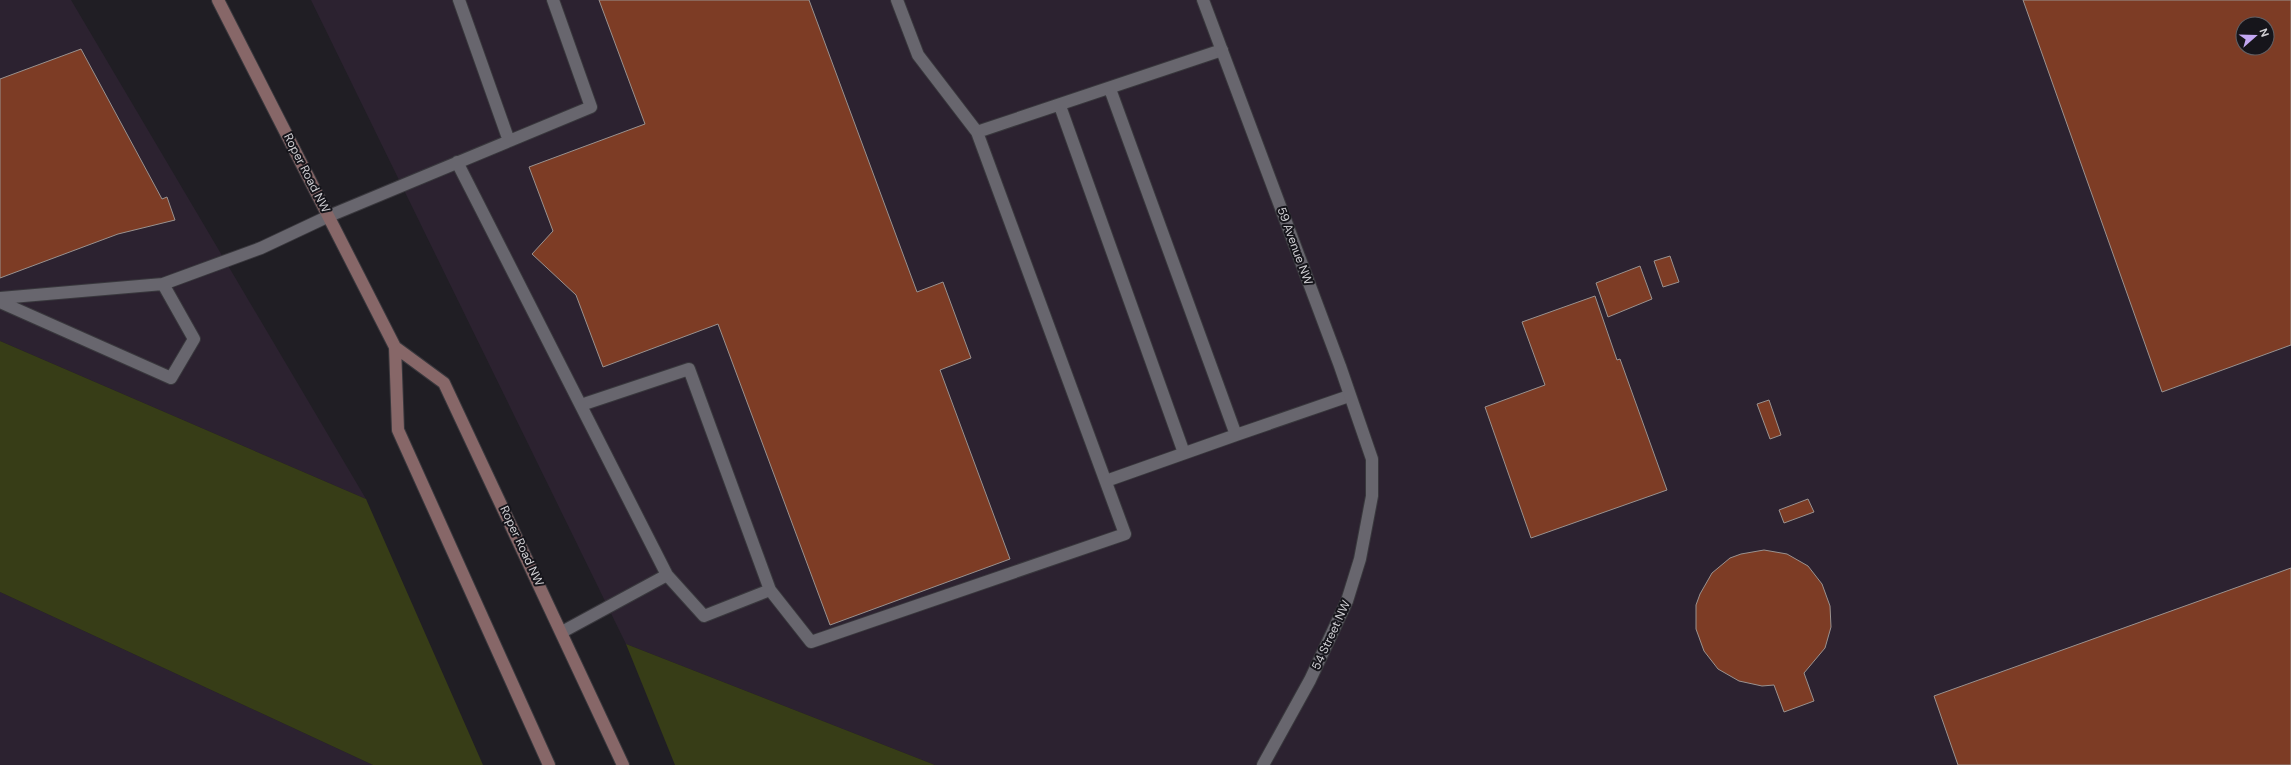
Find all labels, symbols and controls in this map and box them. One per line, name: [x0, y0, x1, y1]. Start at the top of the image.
north arrow: [2235, 16, 2275, 56]
text: N: [2256, 26, 2272, 39]
street label: Roper Road NW: [280, 131, 334, 216]
street label: 59 Avenue NW: [1274, 205, 1317, 287]
street label: Roper Road NW: [496, 503, 548, 589]
street label: 54 Street NW: [1308, 597, 1354, 672]

